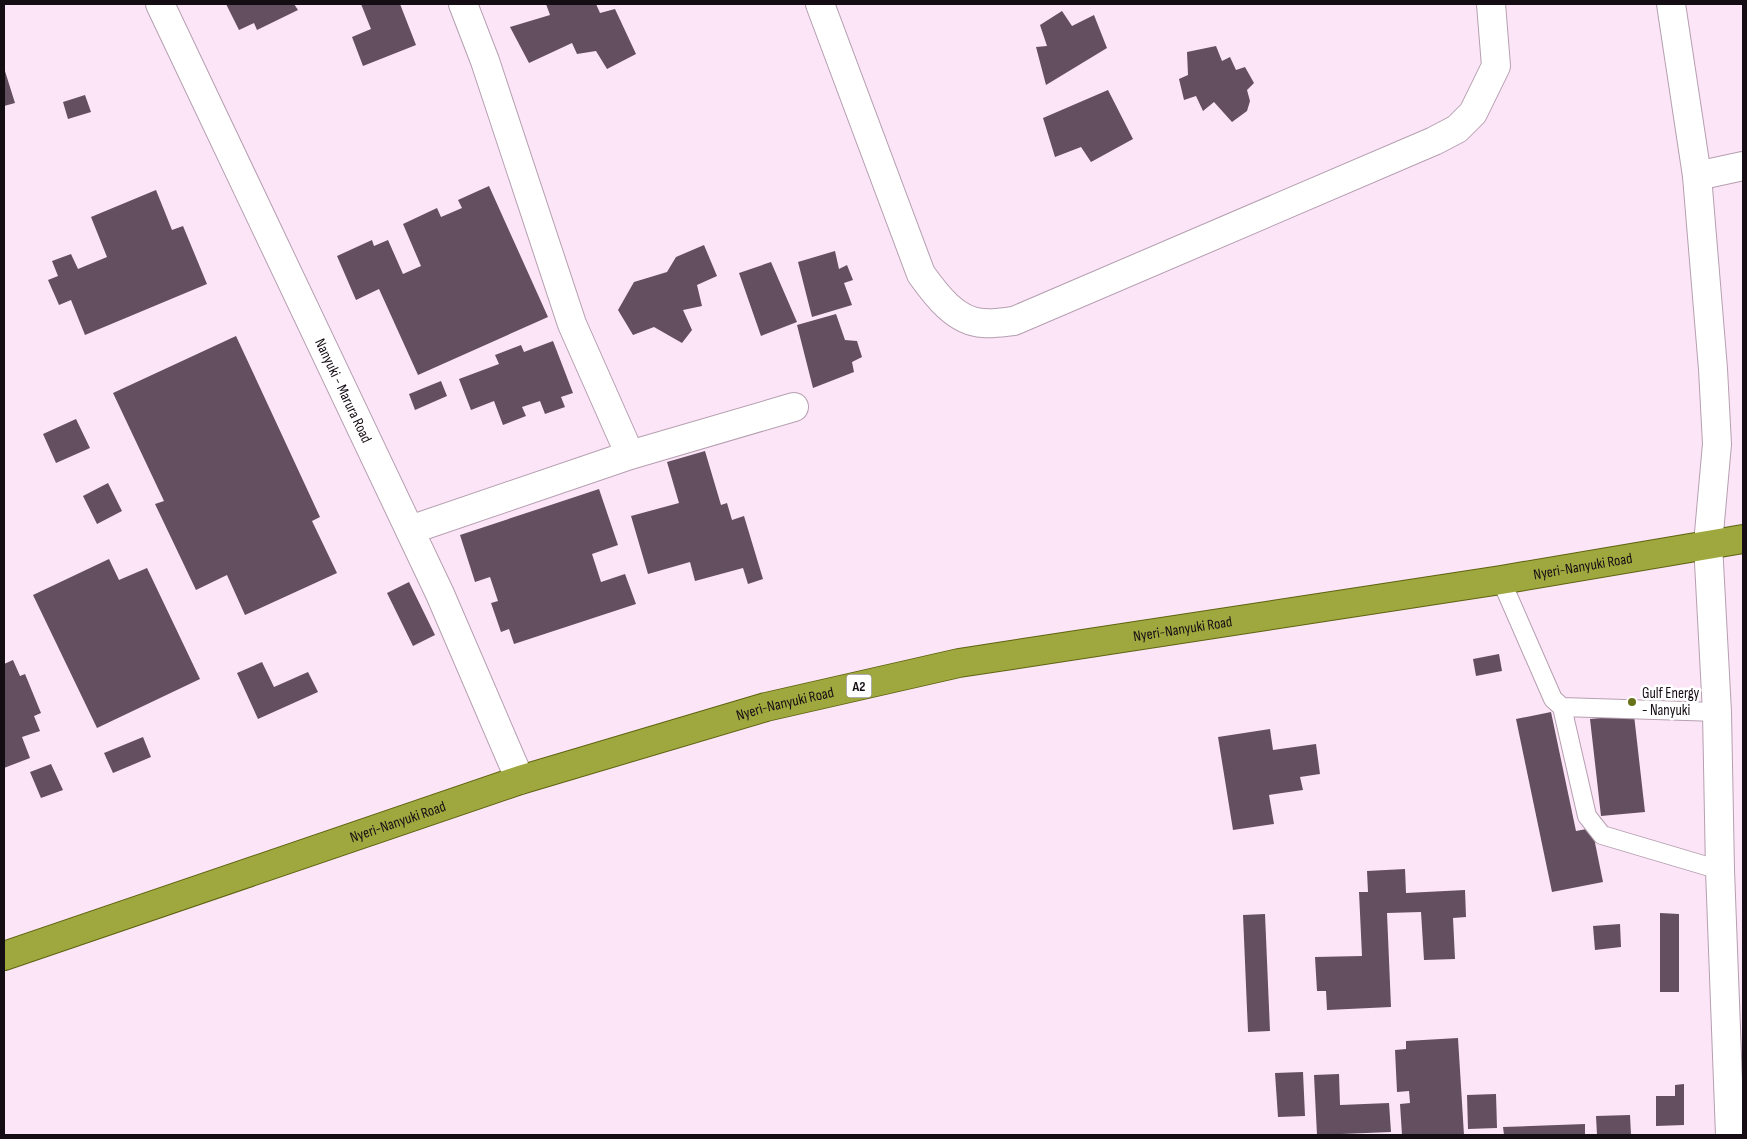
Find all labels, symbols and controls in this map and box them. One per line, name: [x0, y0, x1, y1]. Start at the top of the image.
street label: Nanyuki - Marura Road: [311, 335, 376, 446]
street label: Nyeri-Nanyuki Road: [1532, 548, 1634, 584]
street label: Nyeri-Nanyuki Road: [1132, 612, 1233, 646]
road number: A2: [846, 674, 872, 698]
street label: Nyeri-Nanyuki Road: [734, 682, 836, 725]
place label: Gulf Energy - Nanyuki: [1642, 684, 1700, 720]
marker: Gulf Energy - Nanyuki: [1626, 696, 1638, 708]
street label: Nyeri-Nanyuki Road: [347, 797, 448, 847]

